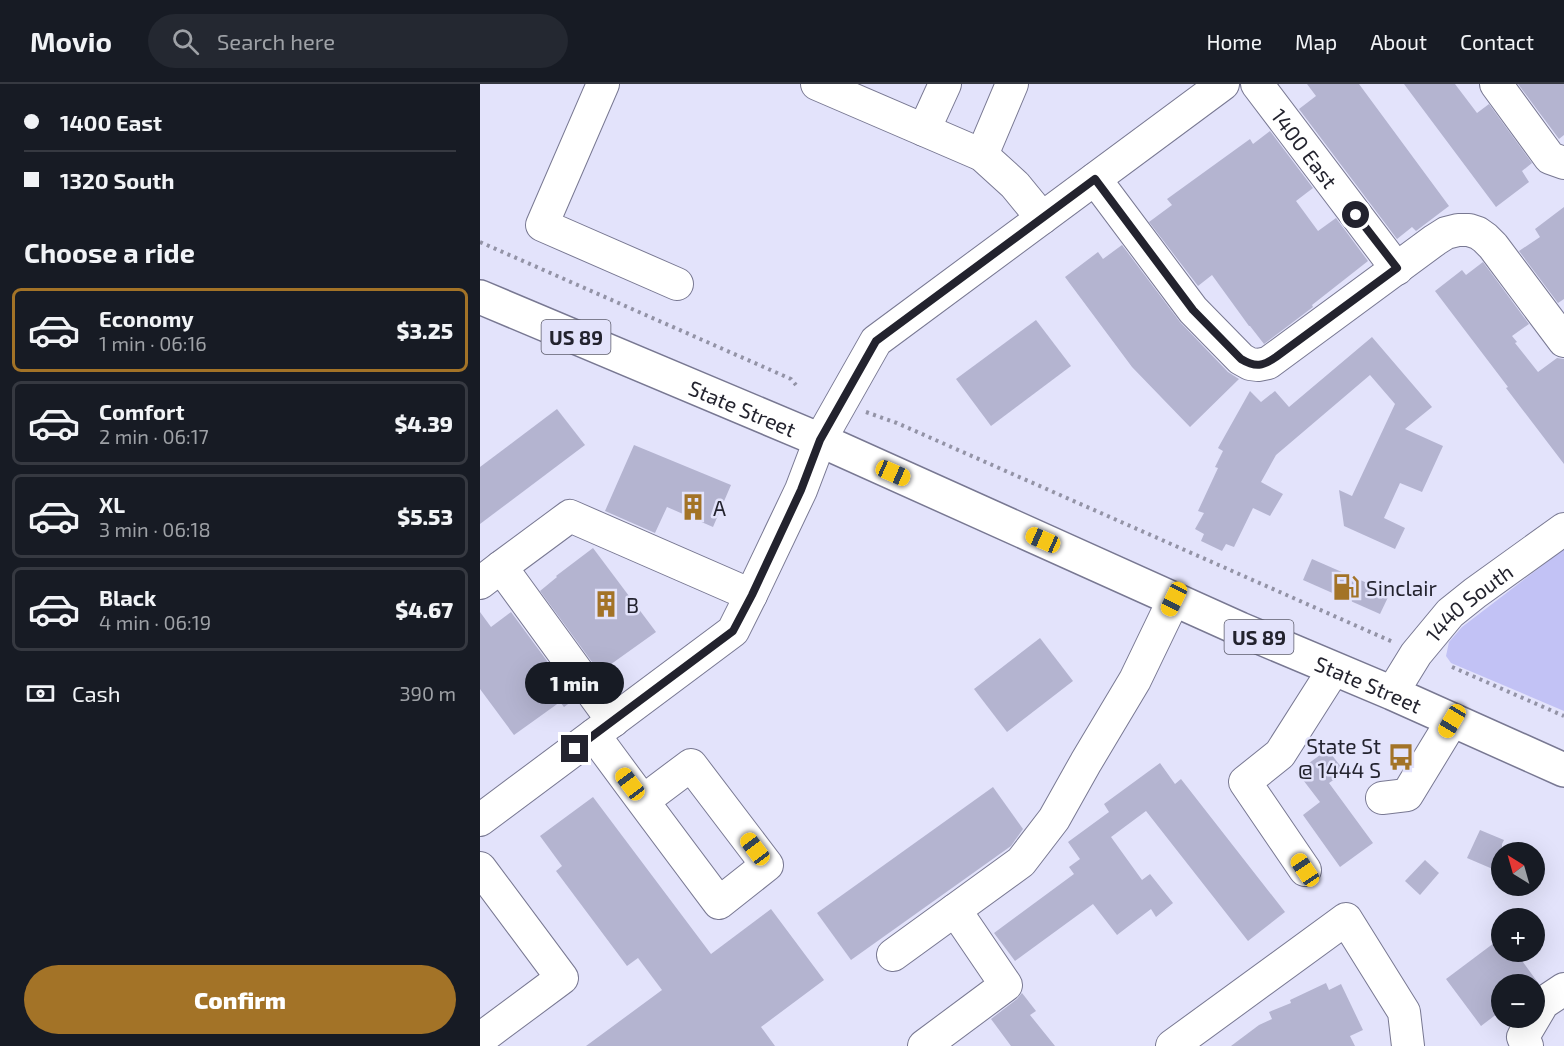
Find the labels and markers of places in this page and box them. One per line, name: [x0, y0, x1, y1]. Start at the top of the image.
building icon: A: [678, 492, 708, 522]
place label: A: [713, 495, 726, 520]
fuel station icon: Sinclair: [1331, 572, 1361, 602]
place label: Sinclair: [1366, 575, 1437, 600]
building icon: B: [591, 589, 621, 619]
place label: B: [626, 592, 639, 617]
place label: State St @ 1444 S: [1298, 733, 1381, 782]
bus stop icon: State St @ 1444 S: [1386, 742, 1416, 772]

